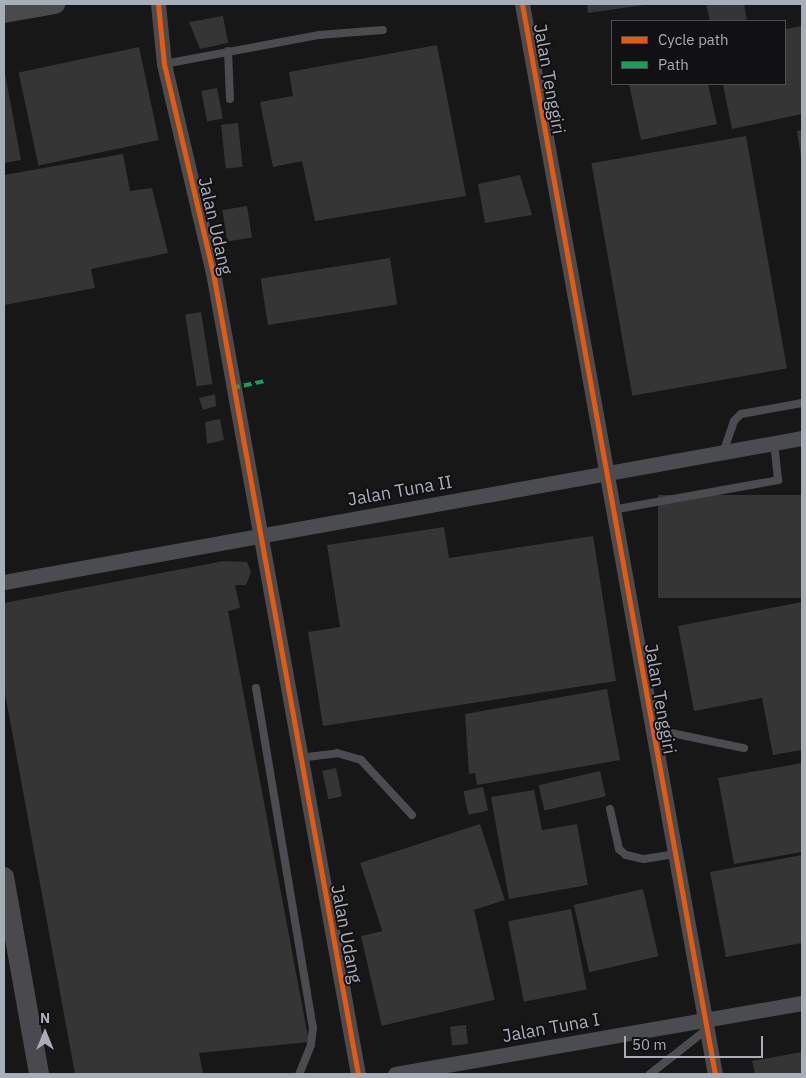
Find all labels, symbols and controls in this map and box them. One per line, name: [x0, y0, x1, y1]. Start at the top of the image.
legend: [611, 20, 786, 85]
street label: Jalan Tenggiri: [529, 22, 569, 136]
text: Cycle path: [658, 30, 729, 49]
text: Path: [658, 55, 689, 74]
street label: Jalan Udang: [193, 175, 237, 277]
street label: Jalan Tuna II: [346, 471, 454, 511]
street label: Jalan Tenggiri: [640, 642, 680, 756]
street label: Jalan Udang: [326, 883, 366, 985]
north arrow: [20, 1008, 70, 1058]
text: N: [40, 1009, 50, 1027]
street label: Jalan Tuna I: [501, 1009, 601, 1047]
scale bar: [626, 1026, 765, 1058]
text: 50 m: [632, 1035, 667, 1054]

